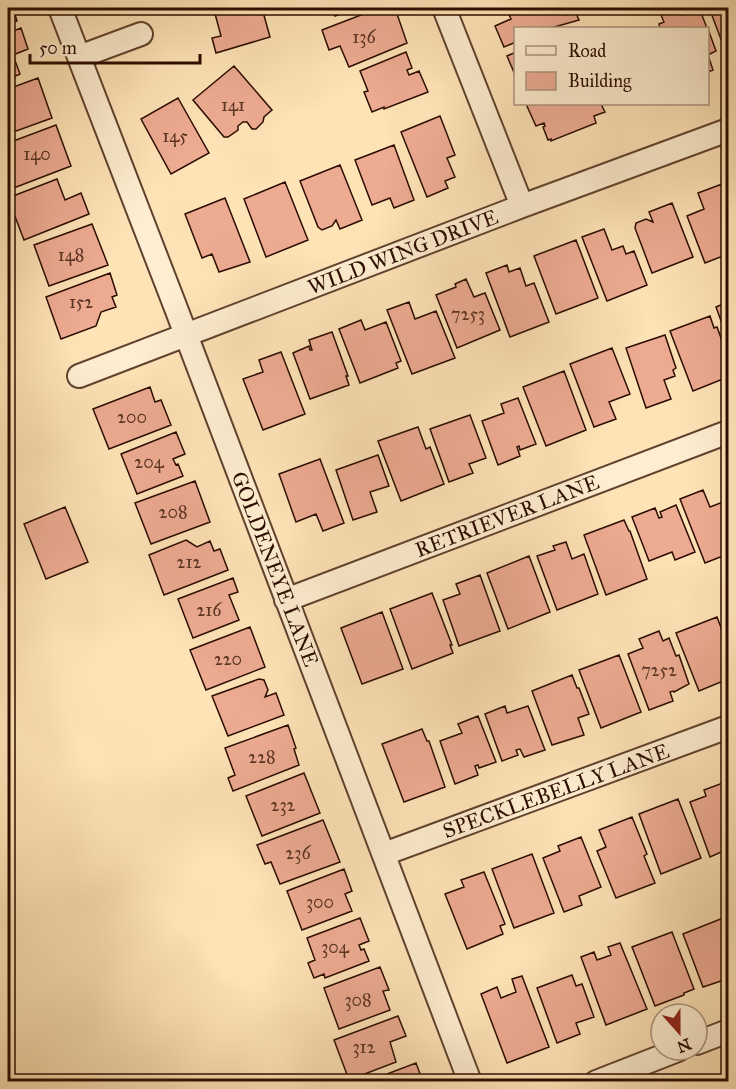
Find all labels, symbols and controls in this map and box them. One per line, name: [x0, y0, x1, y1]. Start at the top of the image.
house number: 136: [352, 26, 377, 48]
scale bar: [30, 27, 200, 65]
legend: [514, 27, 709, 105]
text: 50 m: [39, 37, 77, 59]
text: Road: [568, 40, 606, 62]
text: Building: [568, 70, 632, 93]
house number: 141: [221, 94, 245, 116]
house number: 145: [162, 125, 188, 147]
house number: 140: [23, 143, 51, 165]
street label: WILD WING DRIVE: [304, 204, 502, 300]
house number: 148: [58, 244, 84, 266]
house number: 152: [69, 291, 93, 313]
house number: 7253: [451, 303, 485, 325]
house number: 200: [117, 406, 147, 428]
house number: 204: [134, 451, 165, 473]
street label: GOLDENEYE LANE: [226, 468, 324, 670]
street label: RETRIEVER LANE: [411, 469, 603, 563]
house number: 208: [159, 501, 187, 523]
house number: 212: [177, 551, 202, 573]
house number: 216: [196, 599, 222, 621]
house number: 220: [214, 648, 242, 670]
house number: 7252: [641, 659, 677, 681]
street label: SPECKLEBELLY LANE: [439, 738, 673, 844]
house number: 228: [248, 746, 276, 768]
house number: 232: [271, 794, 296, 816]
house number: 236: [285, 842, 311, 864]
house number: 300: [306, 891, 334, 913]
house number: 304: [321, 936, 350, 958]
house number: 308: [344, 989, 372, 1011]
north arrow: [649, 1002, 709, 1062]
text: N: [674, 1034, 694, 1057]
house number: 312: [352, 1036, 376, 1058]

